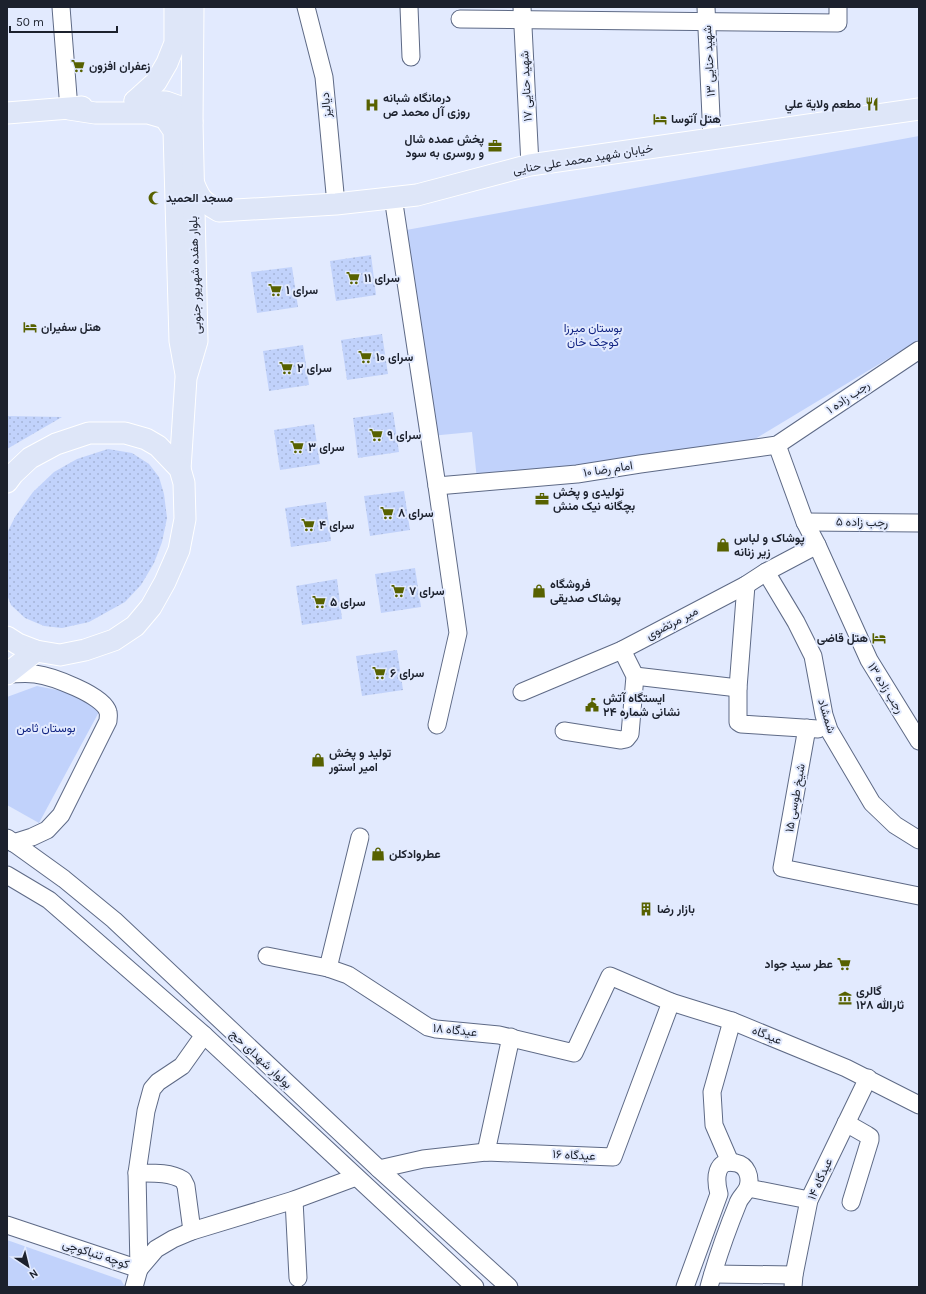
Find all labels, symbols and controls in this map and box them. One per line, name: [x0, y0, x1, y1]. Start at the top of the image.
scale bar: [10, 8, 117, 34]
text: 50 m: [16, 15, 44, 29]
street label: شهید حنایی ۱۳: [700, 25, 719, 97]
street label: شهید حنایی ۱۷: [517, 50, 536, 122]
supermarket icon: زعفران افزون: [70, 58, 86, 74]
place label: زعفران افزون: [89, 59, 150, 74]
street label: دیالیز: [318, 91, 335, 119]
place label: درمانگاه شبانه روزی آل محمد ص: [383, 91, 470, 120]
restaurant icon: مطعم ولاية علي: [864, 96, 880, 112]
hospital icon: درمانگاه شبانه روزی آل محمد ص: [364, 97, 380, 113]
place label: مطعم ولاية علي: [785, 97, 861, 114]
hotel icon: هتل آتوسا: [652, 111, 668, 127]
place label: هتل آتوسا: [671, 112, 721, 127]
place label: پخش عمده شال و روسری به سود: [405, 132, 484, 161]
office icon: پخش عمده شال و روسری به سود: [487, 138, 503, 154]
street label: خیابان شهید محمد علی حنایی: [512, 141, 654, 178]
mosque icon: مسجد الحمید: [147, 190, 163, 206]
place label: مسجد الحمید: [166, 191, 233, 205]
street label: بلوار هفده شهریور جنوبی: [186, 216, 205, 334]
supermarket icon: سرای ۱۱: [345, 270, 361, 286]
place label: سرای ۱۱: [364, 271, 400, 286]
supermarket icon: سرای ۱: [267, 282, 283, 298]
place label: سرای ۱: [286, 283, 318, 298]
hotel icon: هتل سفیران: [22, 319, 38, 335]
place label: هتل سفیران: [41, 320, 101, 335]
park label: بوستان میرزا کوچک خان: [564, 321, 622, 350]
supermarket icon: سرای ۱۰: [357, 349, 373, 365]
place label: سرای ۱۰: [376, 350, 414, 365]
supermarket icon: سرای ۲: [278, 360, 294, 376]
place label: سرای ۲: [297, 361, 332, 376]
street label: رجب زاده ۱: [824, 378, 873, 417]
supermarket icon: سرای ۹: [368, 427, 384, 443]
place label: سرای ۹: [387, 428, 422, 443]
supermarket icon: سرای ۳: [289, 439, 305, 455]
place label: سرای ۳: [308, 440, 345, 455]
street label: امام رضا ۱۰: [582, 458, 634, 481]
place label: تولیدی و پخش بچگانه نیک منش: [553, 485, 635, 514]
office icon: تولیدی و پخش بچگانه نیک منش: [534, 491, 550, 507]
supermarket icon: سرای ۸: [379, 505, 395, 521]
place label: سرای ۸: [398, 506, 434, 521]
street label: رجب زاده ۵: [836, 515, 888, 530]
supermarket icon: سرای ۴: [300, 517, 316, 533]
place label: سرای ۴: [319, 518, 355, 533]
place label: پوشاک و لباس زیر زنانه: [734, 531, 805, 560]
shop icon: پوشاک و لباس زیر زنانه: [715, 537, 731, 553]
place label: فروشگاه پوشاک صدیقی: [550, 577, 621, 606]
supermarket icon: سرای ۷: [390, 583, 406, 599]
shop icon: فروشگاه پوشاک صدیقی: [531, 583, 547, 599]
place label: سرای ۷: [409, 584, 445, 599]
supermarket icon: سرای ۵: [311, 594, 327, 610]
place label: سرای ۵: [330, 595, 366, 610]
street label: میر مرتضوی: [644, 604, 701, 643]
hotel icon: هتل قاضی: [871, 630, 887, 646]
place label: هتل قاضی: [817, 631, 868, 645]
street label: رجب زاده ۱۳: [864, 660, 907, 716]
supermarket icon: سرای ۶: [371, 665, 387, 681]
place label: سرای ۶: [390, 666, 425, 681]
place label: ایستگاه آتش نشانی شماره ۲۴: [603, 691, 681, 720]
public building icon: ایستگاه آتش نشانی شماره ۲۴: [584, 697, 600, 713]
street label: شمشاد: [815, 697, 839, 735]
park label: بوستان ثامن: [16, 721, 76, 736]
place label: تولید و پخش امیر استور: [328, 746, 392, 775]
shop icon: تولید و پخش امیر استور: [310, 752, 326, 768]
street label: ۱۵ شیخ طوسی: [782, 763, 810, 834]
shop icon: عطروادکلن: [370, 846, 386, 862]
place label: عطروادکلن: [389, 847, 441, 862]
building icon: بازار رضا: [638, 901, 654, 917]
place label: بازار رضا: [657, 902, 695, 917]
supermarket icon: عطر سید جواد: [836, 956, 852, 972]
place label: عطر سید جواد: [765, 957, 833, 972]
place label: گالری ثارالله ۱۲۸: [856, 984, 904, 1013]
museum icon: گالری ثارالله ۱۲۸: [837, 990, 853, 1006]
street label: عیدگاه ۱۸: [432, 1021, 478, 1039]
street label: عیدگاه: [750, 1023, 784, 1047]
street label: بولوار شهدای حج: [226, 1027, 295, 1093]
street label: عیدگاه ۱۶: [552, 1147, 596, 1163]
street label: عیدگاه ۱۴: [805, 1156, 835, 1202]
street label: کوچه تنباکوچی: [60, 1237, 131, 1272]
north arrow: [8, 1246, 48, 1286]
text: N: [26, 1266, 40, 1281]

